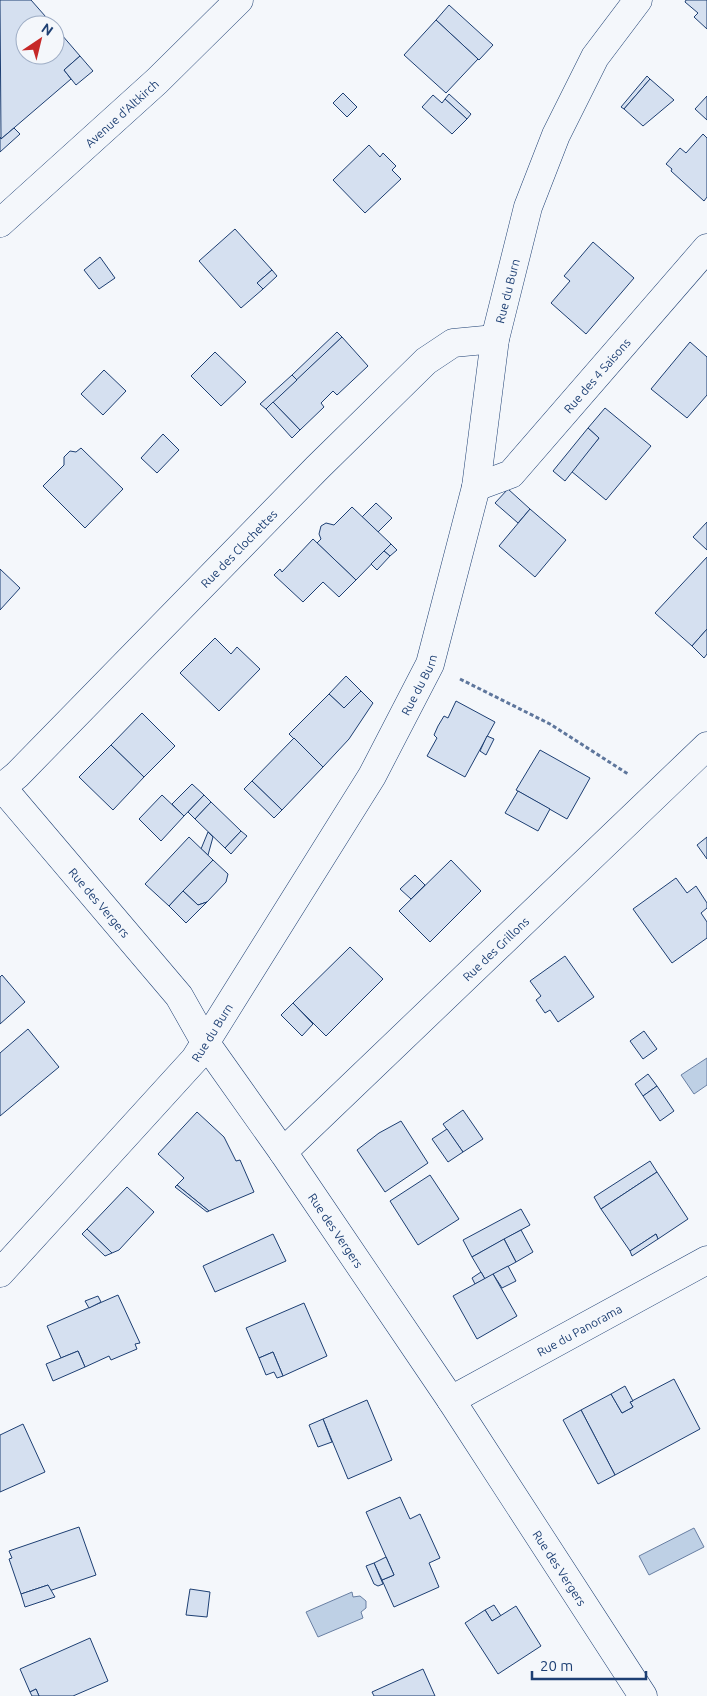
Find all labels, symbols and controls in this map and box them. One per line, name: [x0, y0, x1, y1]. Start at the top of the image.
north arrow: [15, 15, 65, 65]
text: N: [39, 20, 56, 39]
street label: Avenue d'Altkirch: [82, 77, 161, 149]
street label: Rue du Burn: [493, 257, 521, 325]
street label: Rue des 4 Saisons: [561, 335, 633, 415]
street label: Rue des Clochettes: [198, 507, 279, 590]
street label: Rue du Burn: [398, 653, 439, 717]
street label: Rue des Vergers: [67, 865, 133, 940]
street label: Rue des Grillons: [460, 914, 531, 983]
street label: Rue du Burn: [189, 1001, 235, 1064]
street label: Rue des Vergers: [306, 1191, 366, 1270]
street label: Rue du Panorama: [534, 1302, 624, 1358]
street label: Rue des Vergers: [531, 1528, 589, 1608]
scale bar: [532, 1648, 646, 1680]
text: 20 m: [540, 1657, 573, 1674]

